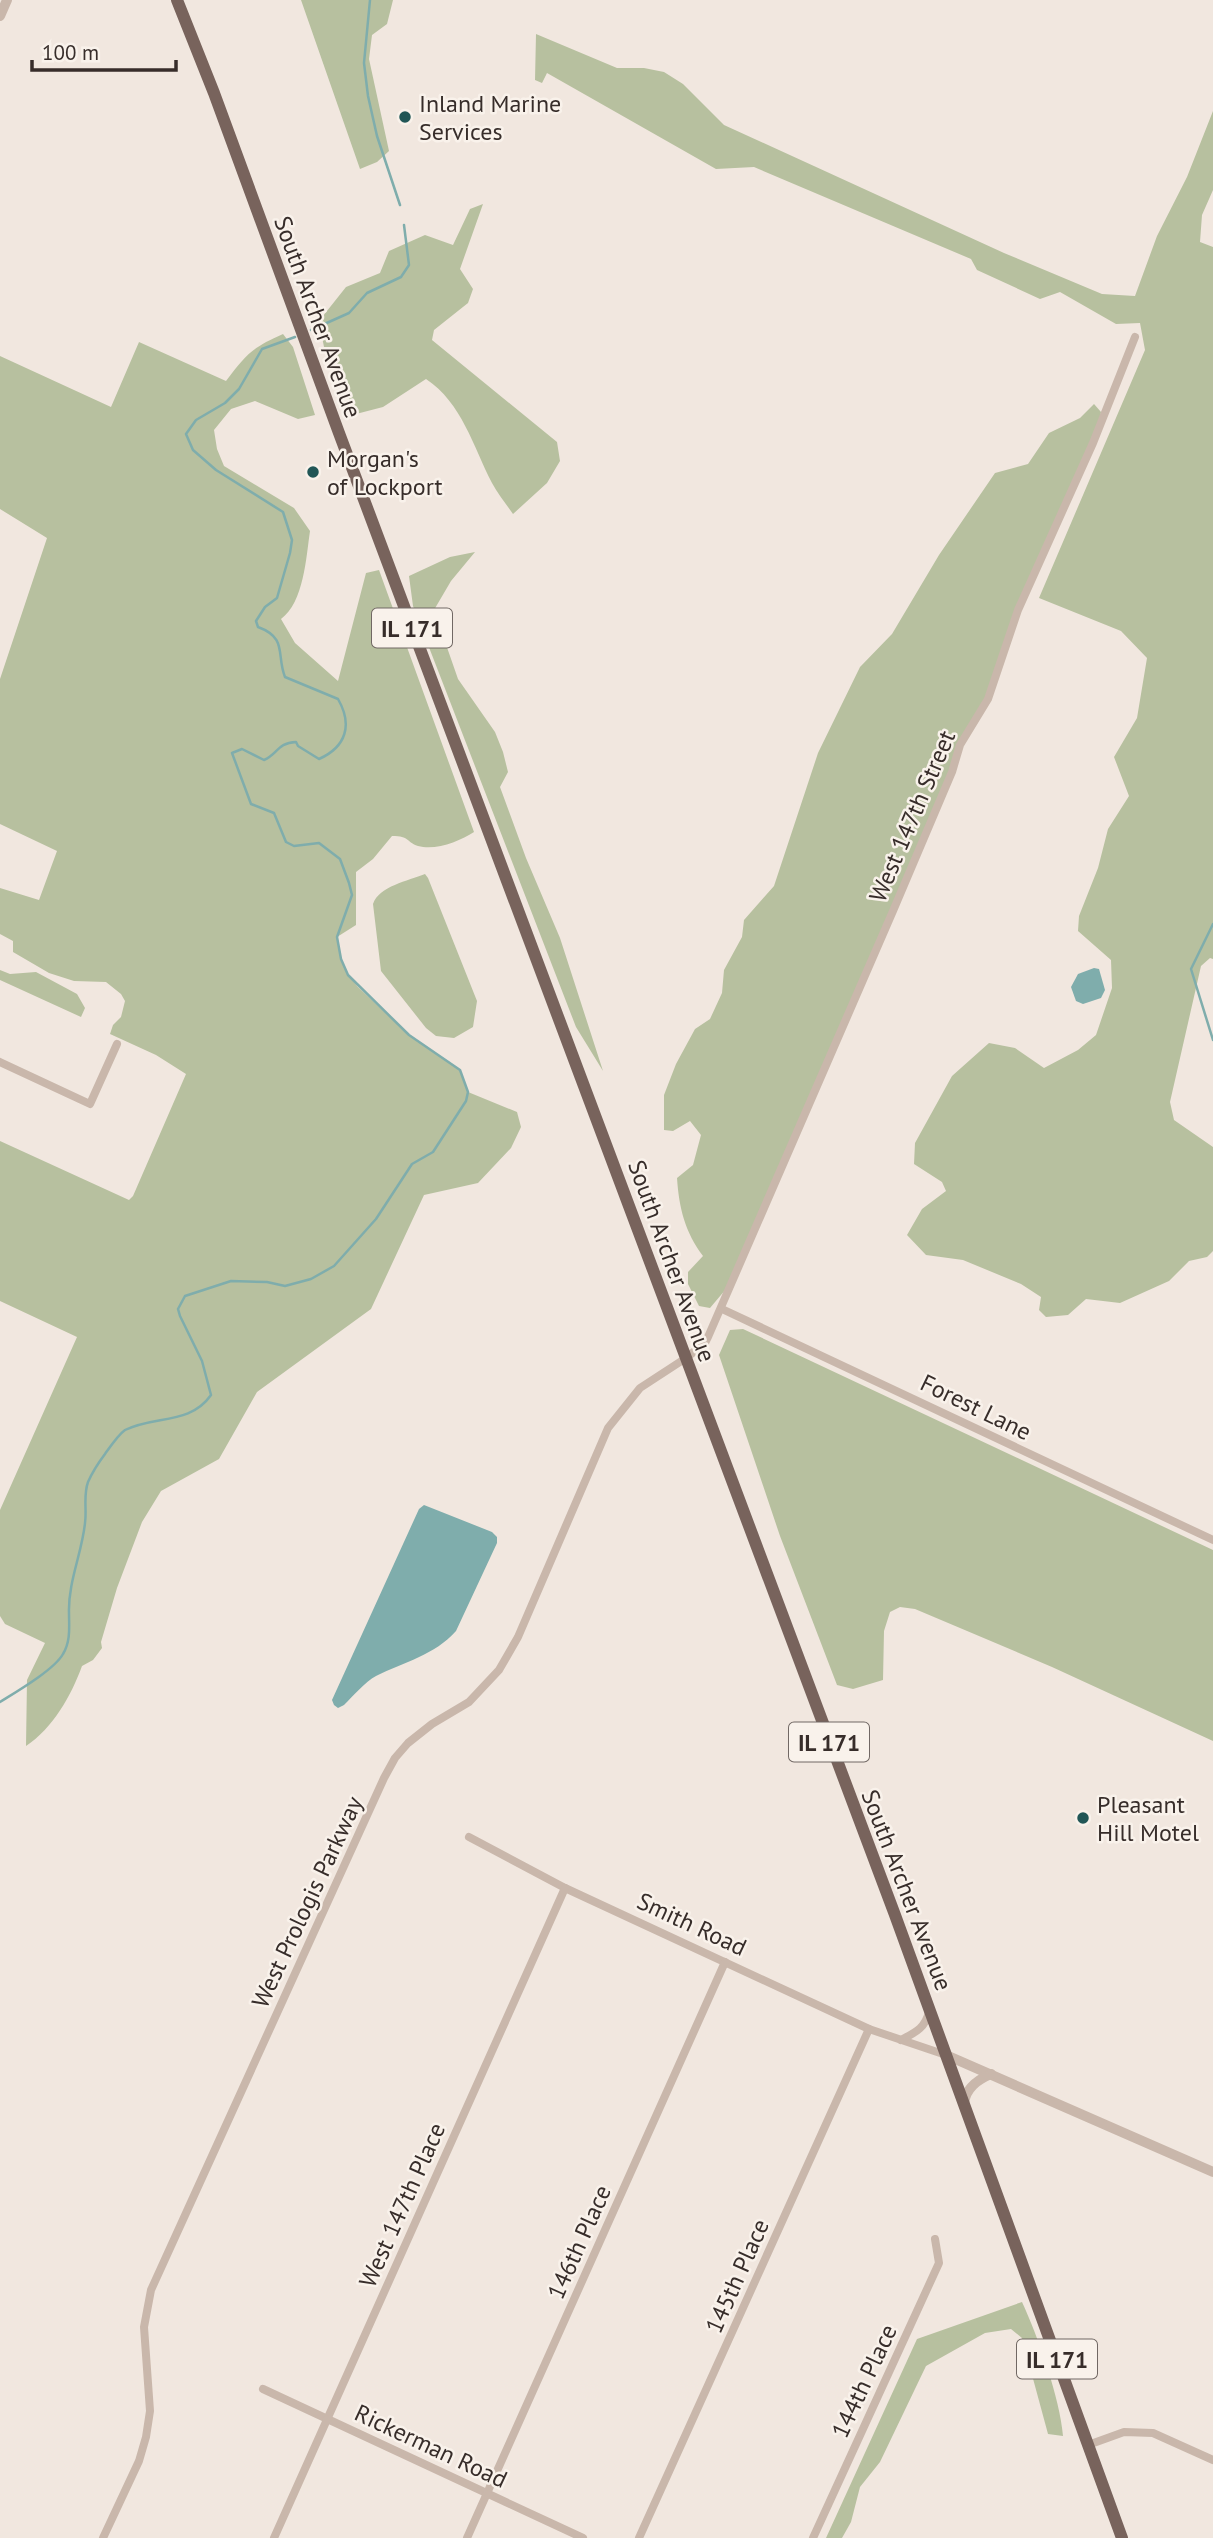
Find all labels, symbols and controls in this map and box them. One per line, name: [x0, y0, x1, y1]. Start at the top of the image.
scale bar: [32, 28, 175, 72]
text: 100 m: [42, 39, 99, 66]
place label: Inland Marine Services: [419, 88, 561, 147]
marker: Inland Marine Services: [397, 109, 413, 125]
street label: South Archer Avenue: [267, 212, 369, 422]
place label: Morgan's of Lockport: [327, 443, 443, 502]
marker: Morgan's of Lockport: [305, 464, 321, 480]
road number: IL 171: [372, 608, 452, 648]
street label: West 147th Street: [862, 726, 962, 906]
street label: South Archer Avenue: [621, 1156, 723, 1366]
street label: Forest Lane: [916, 1367, 1036, 1447]
road number: IL 171: [789, 1722, 869, 1762]
street label: South Archer Avenue: [854, 1785, 960, 1995]
place label: Pleasant Hill Motel: [1097, 1789, 1199, 1848]
street label: West Prologis Parkway: [244, 1791, 370, 2013]
marker: Pleasant Hill Motel: [1075, 1810, 1091, 1826]
street label: Smith Road: [632, 1885, 752, 1963]
street label: West 147th Place: [352, 2118, 452, 2292]
street label: 146th Place: [540, 2180, 618, 2304]
street label: 145th Place: [698, 2214, 776, 2338]
street label: 144th Place: [824, 2319, 904, 2443]
road number: IL 171: [1017, 2340, 1097, 2378]
street label: Rickerman Road: [350, 2397, 512, 2495]

